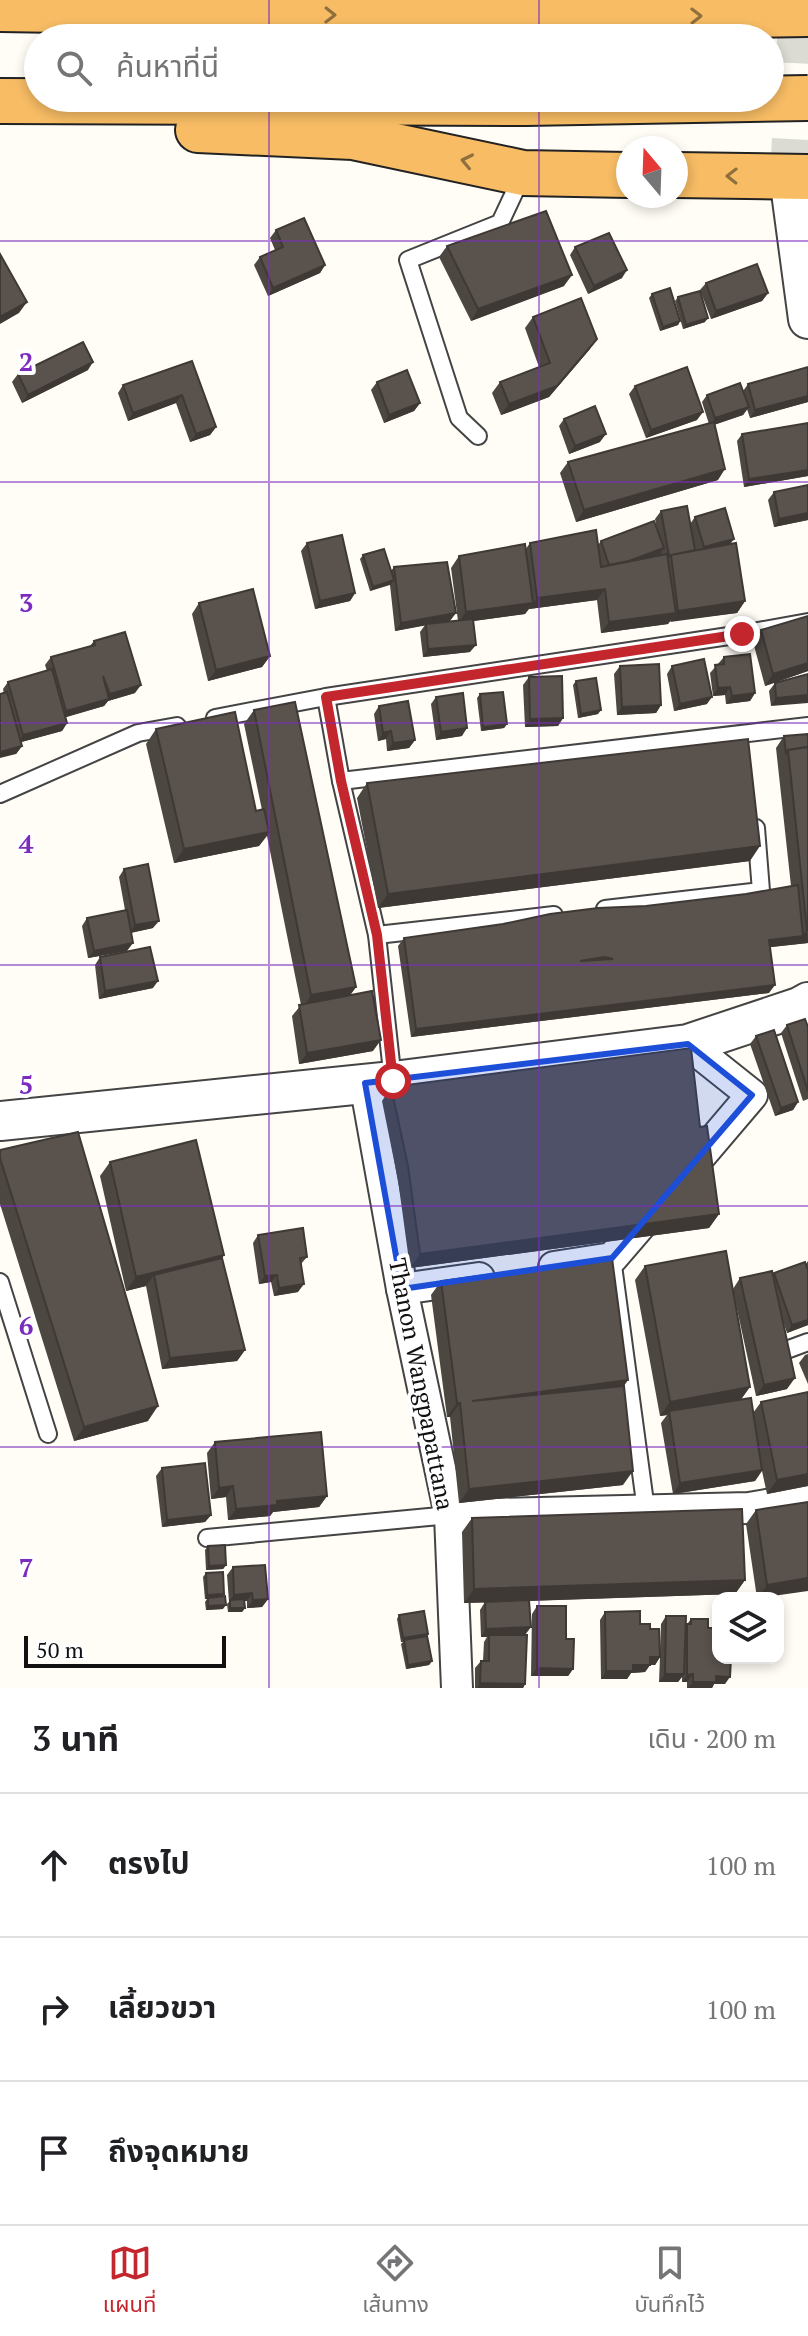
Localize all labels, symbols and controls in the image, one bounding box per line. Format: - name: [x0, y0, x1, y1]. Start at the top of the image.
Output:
- one-way arrow: [324, 6, 337, 23]
- one-way arrow: [690, 7, 703, 24]
- search box: [24, 24, 784, 112]
- icon: search: [52, 46, 96, 90]
- text: ค้นหาที่นี่: [116, 46, 219, 86]
- north arrow: [616, 136, 688, 208]
- one-way arrow: [461, 153, 474, 170]
- one-way arrow: [725, 168, 738, 185]
- text: 2: [19, 344, 33, 378]
- text: 3: [19, 585, 33, 619]
- route end: [724, 616, 760, 652]
- text: 4: [19, 826, 34, 860]
- route start: [375, 1063, 411, 1099]
- text: 5: [19, 1067, 33, 1101]
- street label: Thanon Wangpapattana: [382, 1255, 462, 1513]
- text: 6: [19, 1308, 33, 1342]
- text: 7: [19, 1550, 33, 1584]
- map controls: [712, 1592, 784, 1664]
- button: layers: [712, 1592, 784, 1664]
- scale bar: [24, 1632, 226, 1668]
- text: 50 m: [36, 1635, 84, 1664]
- text: 3 นาที: [32, 1716, 119, 1761]
- text: เดิน · 200 m: [647, 1721, 776, 1755]
- icon: ahead: [32, 1843, 76, 1887]
- text: ตรงไป: [108, 1843, 190, 1883]
- text: 100 m: [706, 1848, 776, 1882]
- icon: right: [32, 1987, 76, 2031]
- text: เลี้ยวขวา: [108, 1987, 216, 2027]
- text: 100 m: [706, 1992, 776, 2026]
- icon: arrive: [32, 2131, 76, 2175]
- text: ถึงจุดหมาย: [108, 2131, 249, 2171]
- tab: แผนที่: [103, 2241, 157, 2322]
- tab: เส้นทาง: [362, 2241, 429, 2322]
- tab: บันทึกไว้: [634, 2241, 705, 2322]

